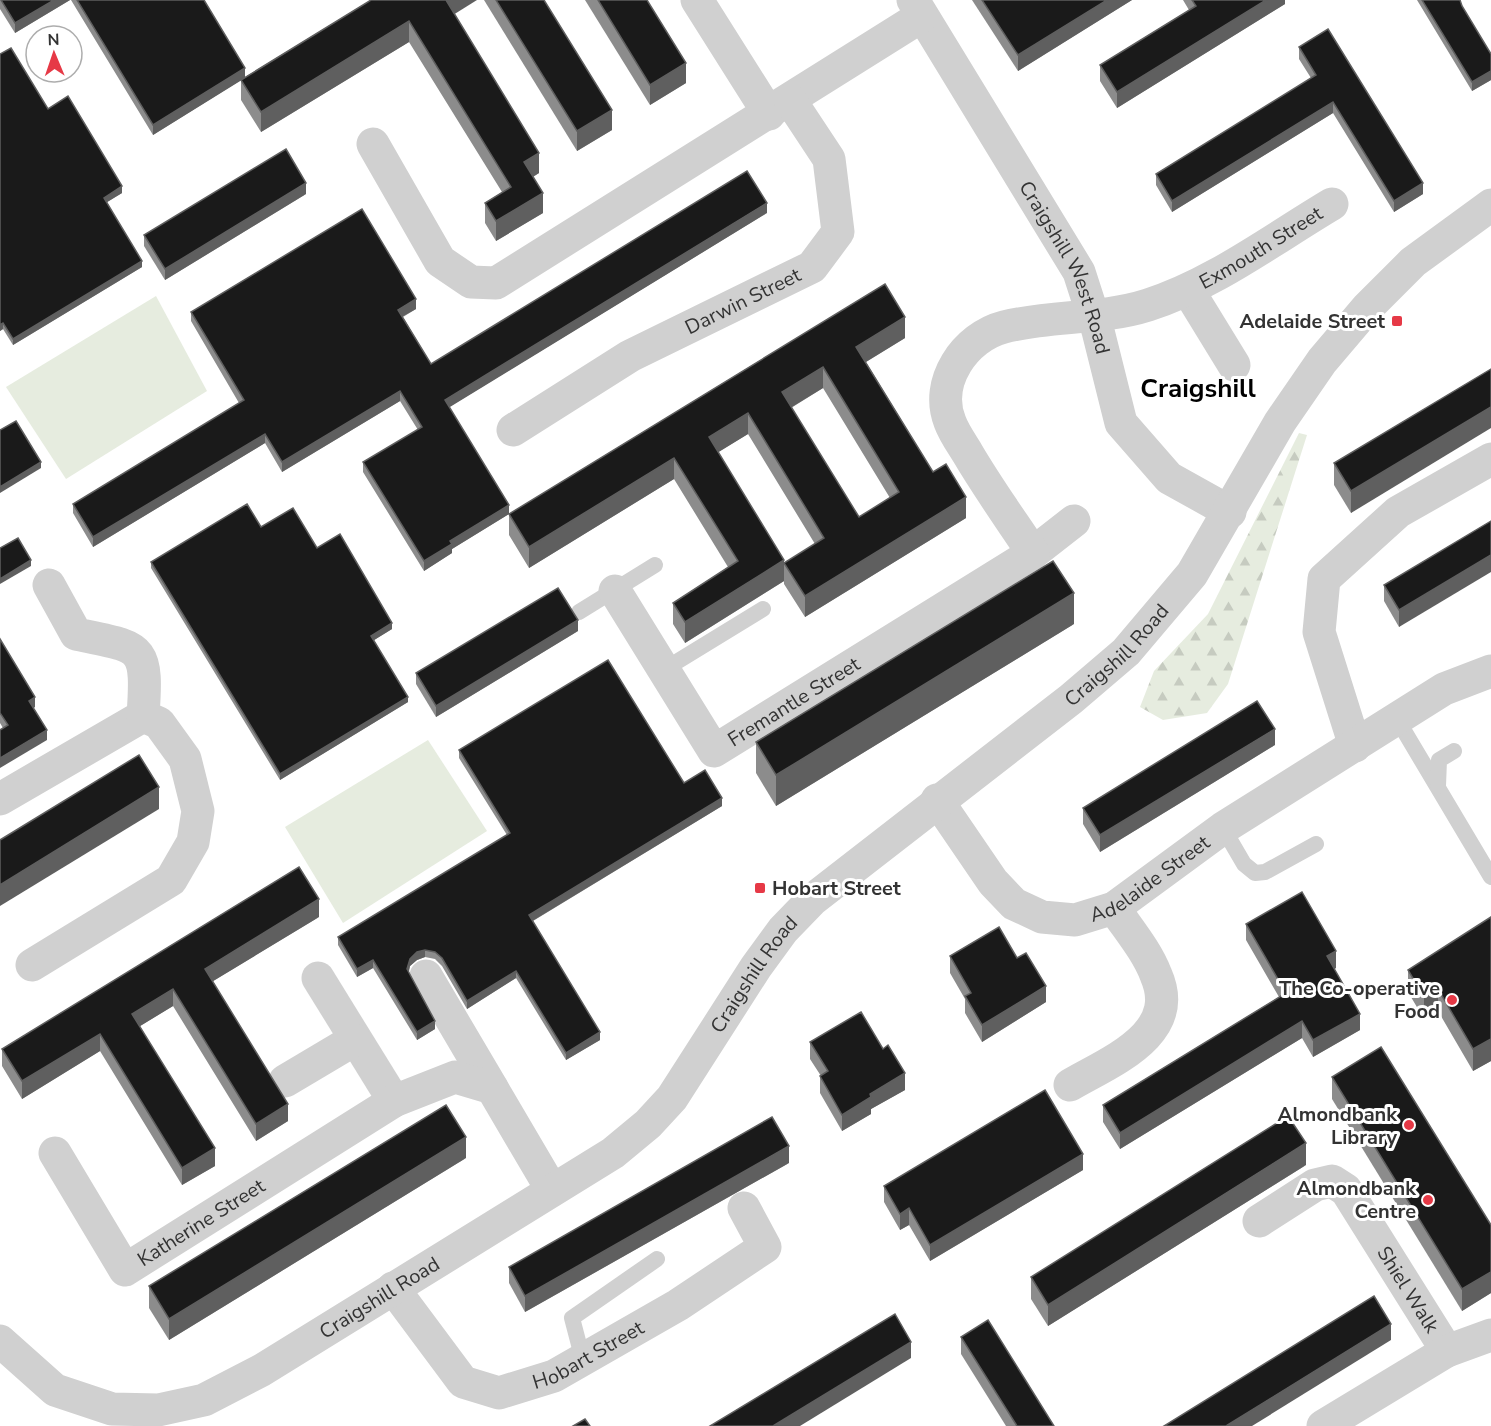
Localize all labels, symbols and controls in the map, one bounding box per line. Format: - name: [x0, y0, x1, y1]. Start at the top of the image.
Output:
- north arrow: [24, 24, 84, 84]
- text: N: [47, 29, 60, 51]
- street label: Craigshill West Road: [1013, 176, 1116, 357]
- street label: Exmouth Street: [1195, 199, 1329, 296]
- street label: Darwin Street: [681, 261, 806, 341]
- place label: Adelaide Street: [1240, 308, 1385, 335]
- marker: Adelaide Street: [1390, 314, 1404, 328]
- district label: Craigshill: [1140, 371, 1256, 406]
- street label: Craigshill Road: [1059, 598, 1175, 713]
- street label: Fremantle Street: [723, 650, 866, 753]
- street label: Adelaide Street: [1087, 829, 1216, 929]
- place label: Hobart Street: [772, 875, 901, 902]
- marker: Hobart Street: [753, 881, 767, 895]
- street label: Craigshill Road: [704, 910, 804, 1038]
- place label: The Co-operative Food: [1279, 975, 1440, 1025]
- marker: The Co-operative Food: [1445, 993, 1459, 1007]
- place label: Almondbank Library: [1278, 1101, 1398, 1151]
- marker: Almondbank Library: [1402, 1118, 1416, 1132]
- street label: Katherine Street: [132, 1172, 271, 1273]
- place label: Almondbank Centre: [1297, 1175, 1417, 1225]
- marker: Almondbank Centre: [1421, 1193, 1435, 1207]
- street label: Shiel Walk: [1371, 1241, 1446, 1339]
- street label: Craigshill Road: [314, 1250, 445, 1345]
- street label: Hobart Street: [529, 1314, 650, 1396]

